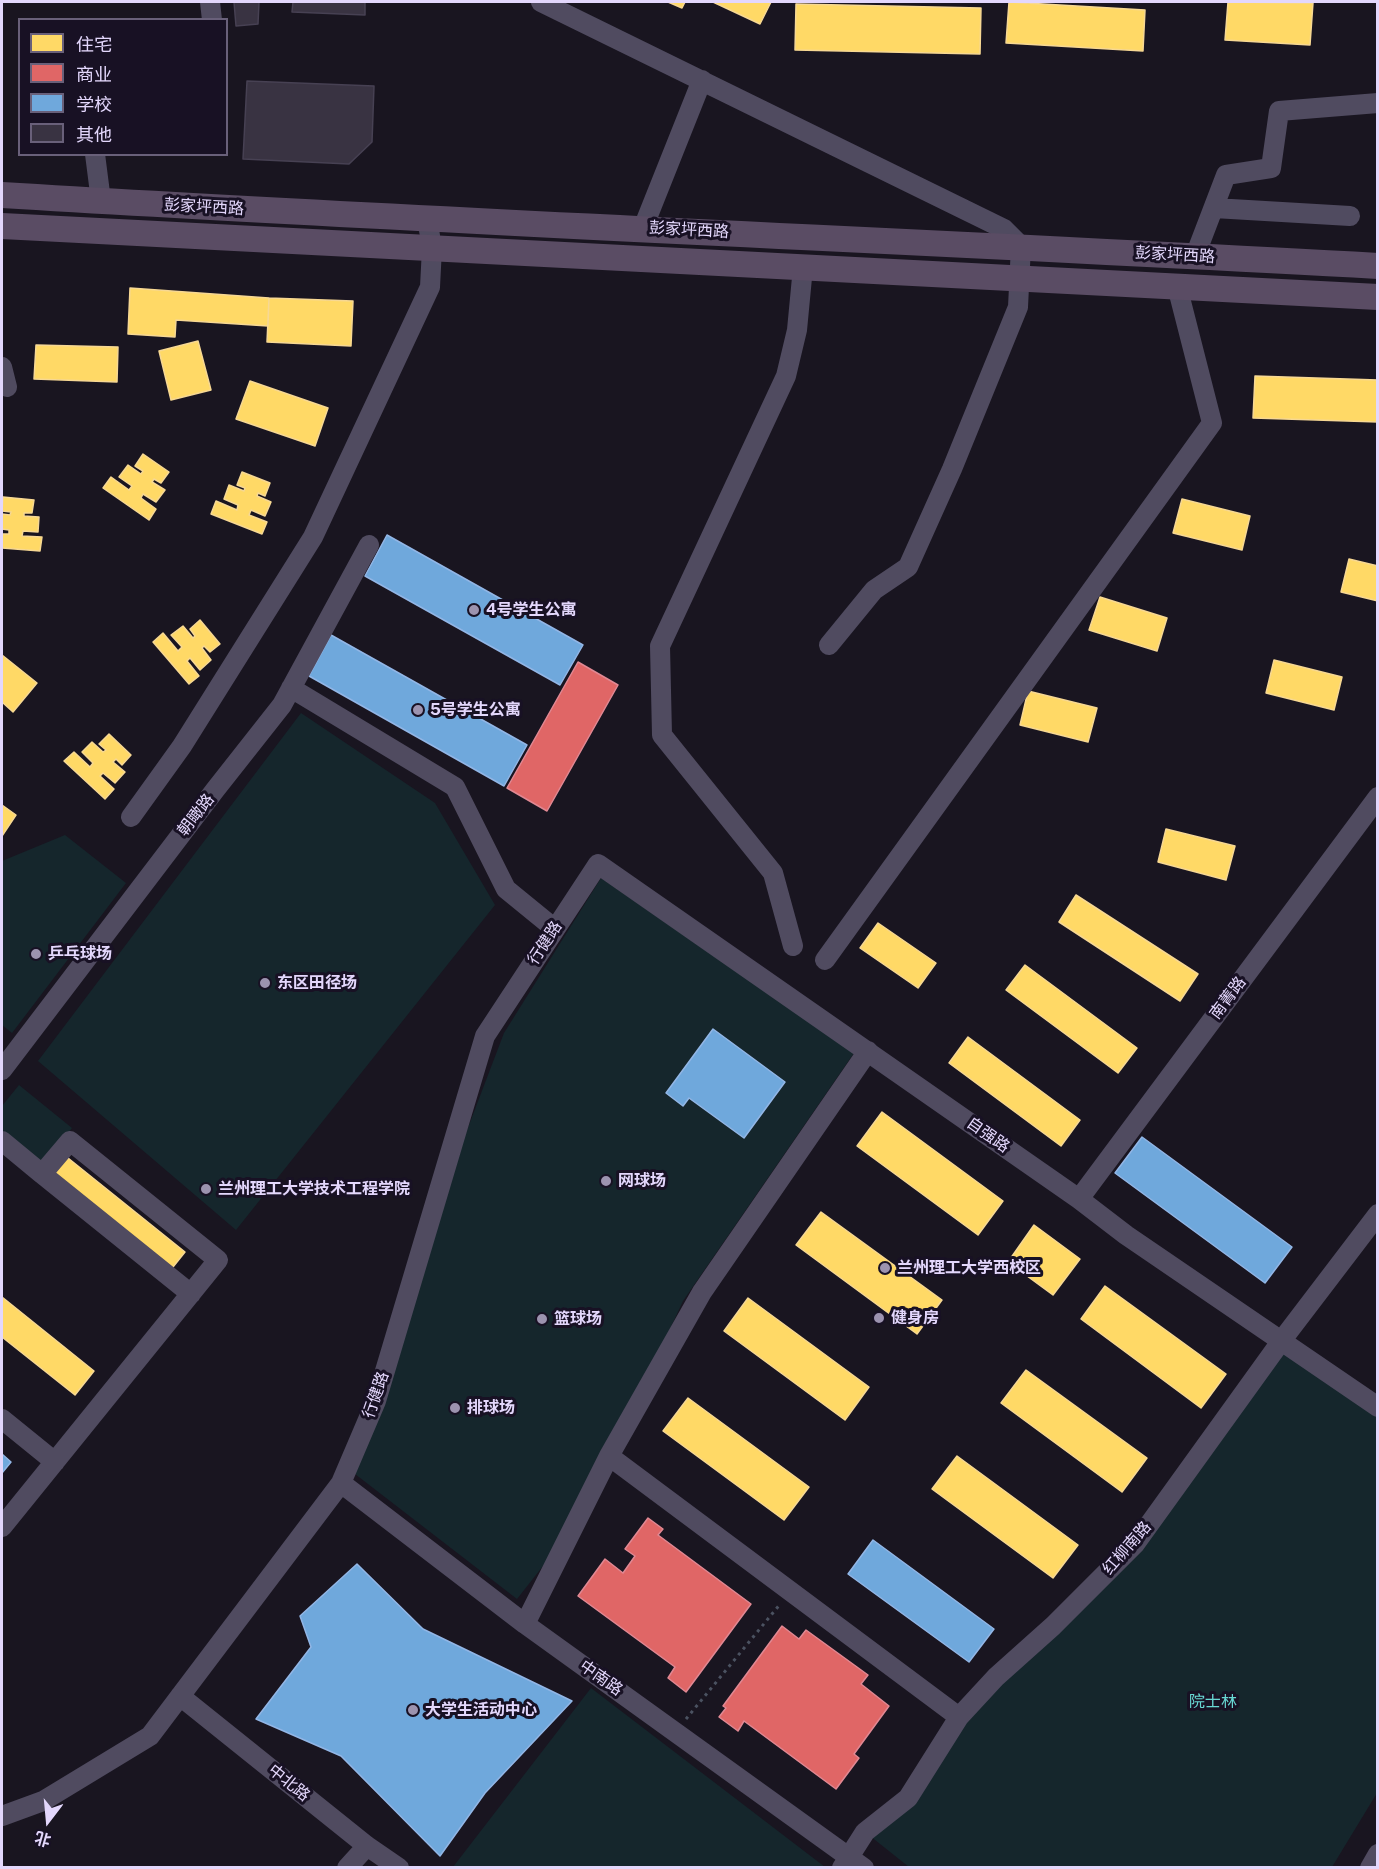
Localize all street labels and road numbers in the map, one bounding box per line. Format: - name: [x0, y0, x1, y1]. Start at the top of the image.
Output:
- street label: 彭家坪西路: [164, 195, 244, 219]
- street label: 彭家坪西路: [649, 218, 729, 242]
- street label: 彭家坪西路: [1135, 243, 1215, 267]
- street label: 朝瞰路: [174, 790, 218, 840]
- street label: 行健路: [524, 918, 566, 968]
- street label: 南菁路: [1206, 973, 1250, 1023]
- street label: 自强路: [963, 1113, 1013, 1157]
- street label: 行健路: [359, 1369, 393, 1421]
- street label: 红柳南路: [1099, 1518, 1155, 1578]
- street label: 中南路: [576, 1656, 626, 1700]
- street label: 中北路: [264, 1760, 314, 1806]

